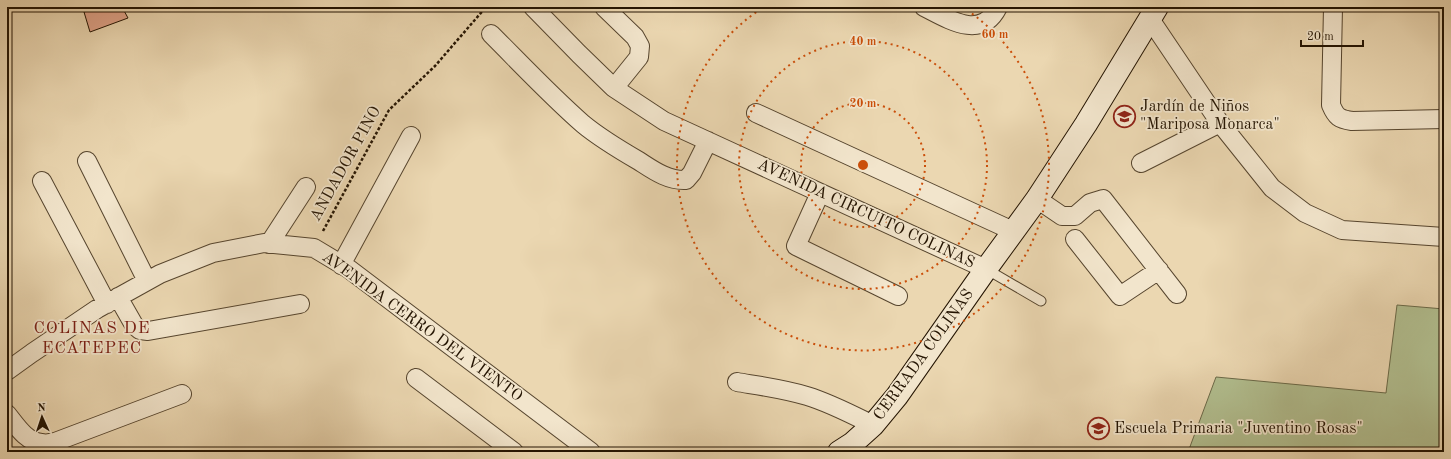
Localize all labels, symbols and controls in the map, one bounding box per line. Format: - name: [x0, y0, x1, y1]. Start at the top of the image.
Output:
- scale bar: [1301, 22, 1363, 48]
- text: 60 m: [982, 29, 1009, 41]
- text: 20 m: [1307, 31, 1334, 43]
- text: 40 m: [850, 36, 877, 48]
- text: 20 m: [850, 98, 877, 110]
- place label: Jardín de Niños "Mariposa Monarca": [1140, 99, 1280, 133]
- school or university icon: Jardín de Niños "Mariposa Monarca": [1111, 103, 1137, 129]
- street label: ANDADOR PINO: [308, 104, 384, 224]
- street label: AVENIDA CIRCUITO COLINAS: [755, 157, 977, 272]
- centre of rings: [856, 158, 870, 172]
- street label: AVENIDA CERRO DEL VIENTO: [319, 249, 525, 405]
- street label: CERRADA COLINAS: [871, 286, 977, 424]
- district label: COLINAS DE ECATEPEC: [33, 320, 151, 357]
- north arrow: [22, 397, 62, 437]
- text: N: [37, 403, 47, 414]
- school or university icon: Escuela Primaria "Juventino Rosas": [1086, 416, 1112, 442]
- place label: Escuela Primaria "Juventino Rosas": [1114, 421, 1363, 437]

